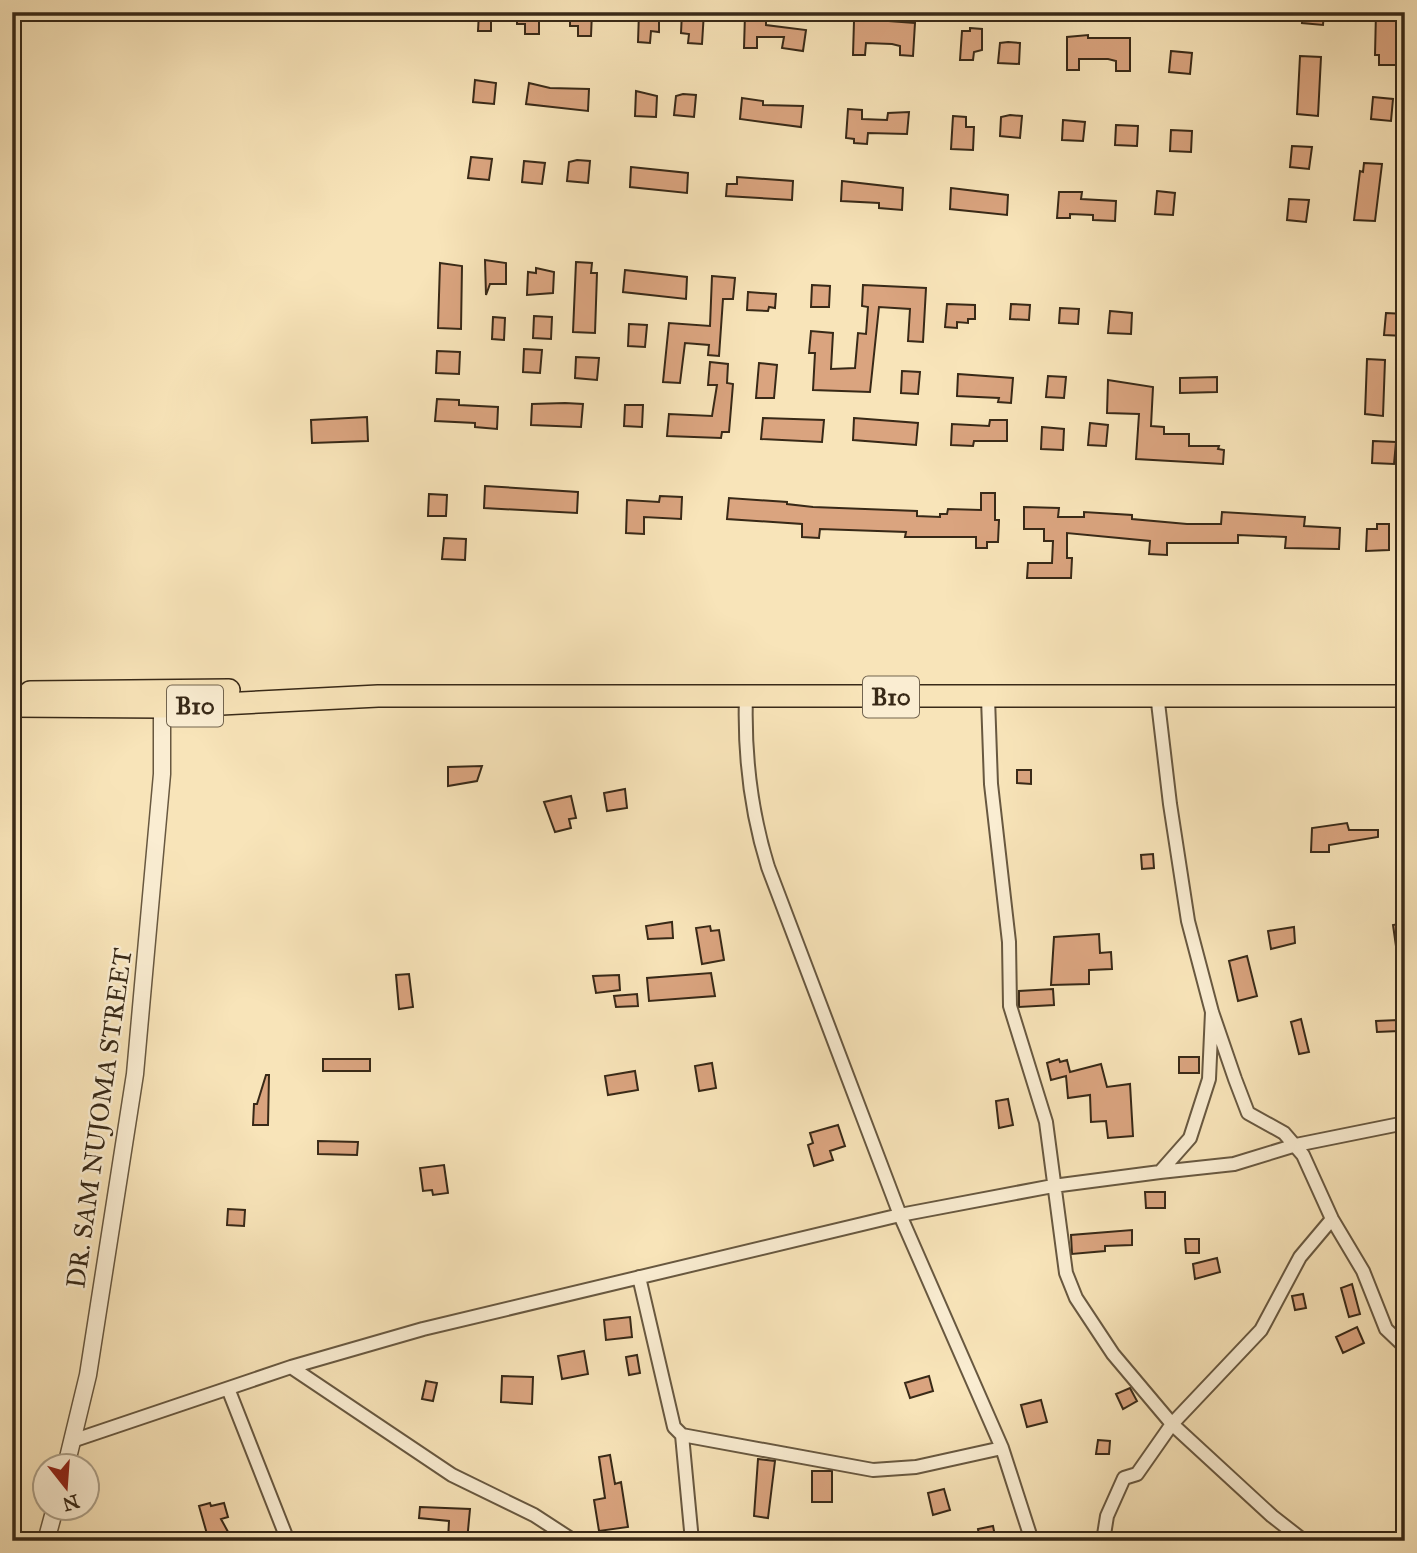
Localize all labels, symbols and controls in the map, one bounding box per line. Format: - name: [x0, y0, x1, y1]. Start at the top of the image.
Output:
- road number: B10: [863, 676, 919, 718]
- road number: B10: [167, 686, 223, 726]
- street label: DR. SAM NUJOMA STREET: [59, 946, 139, 1290]
- north arrow: [32, 1452, 102, 1522]
- text: N: [60, 1489, 82, 1516]

